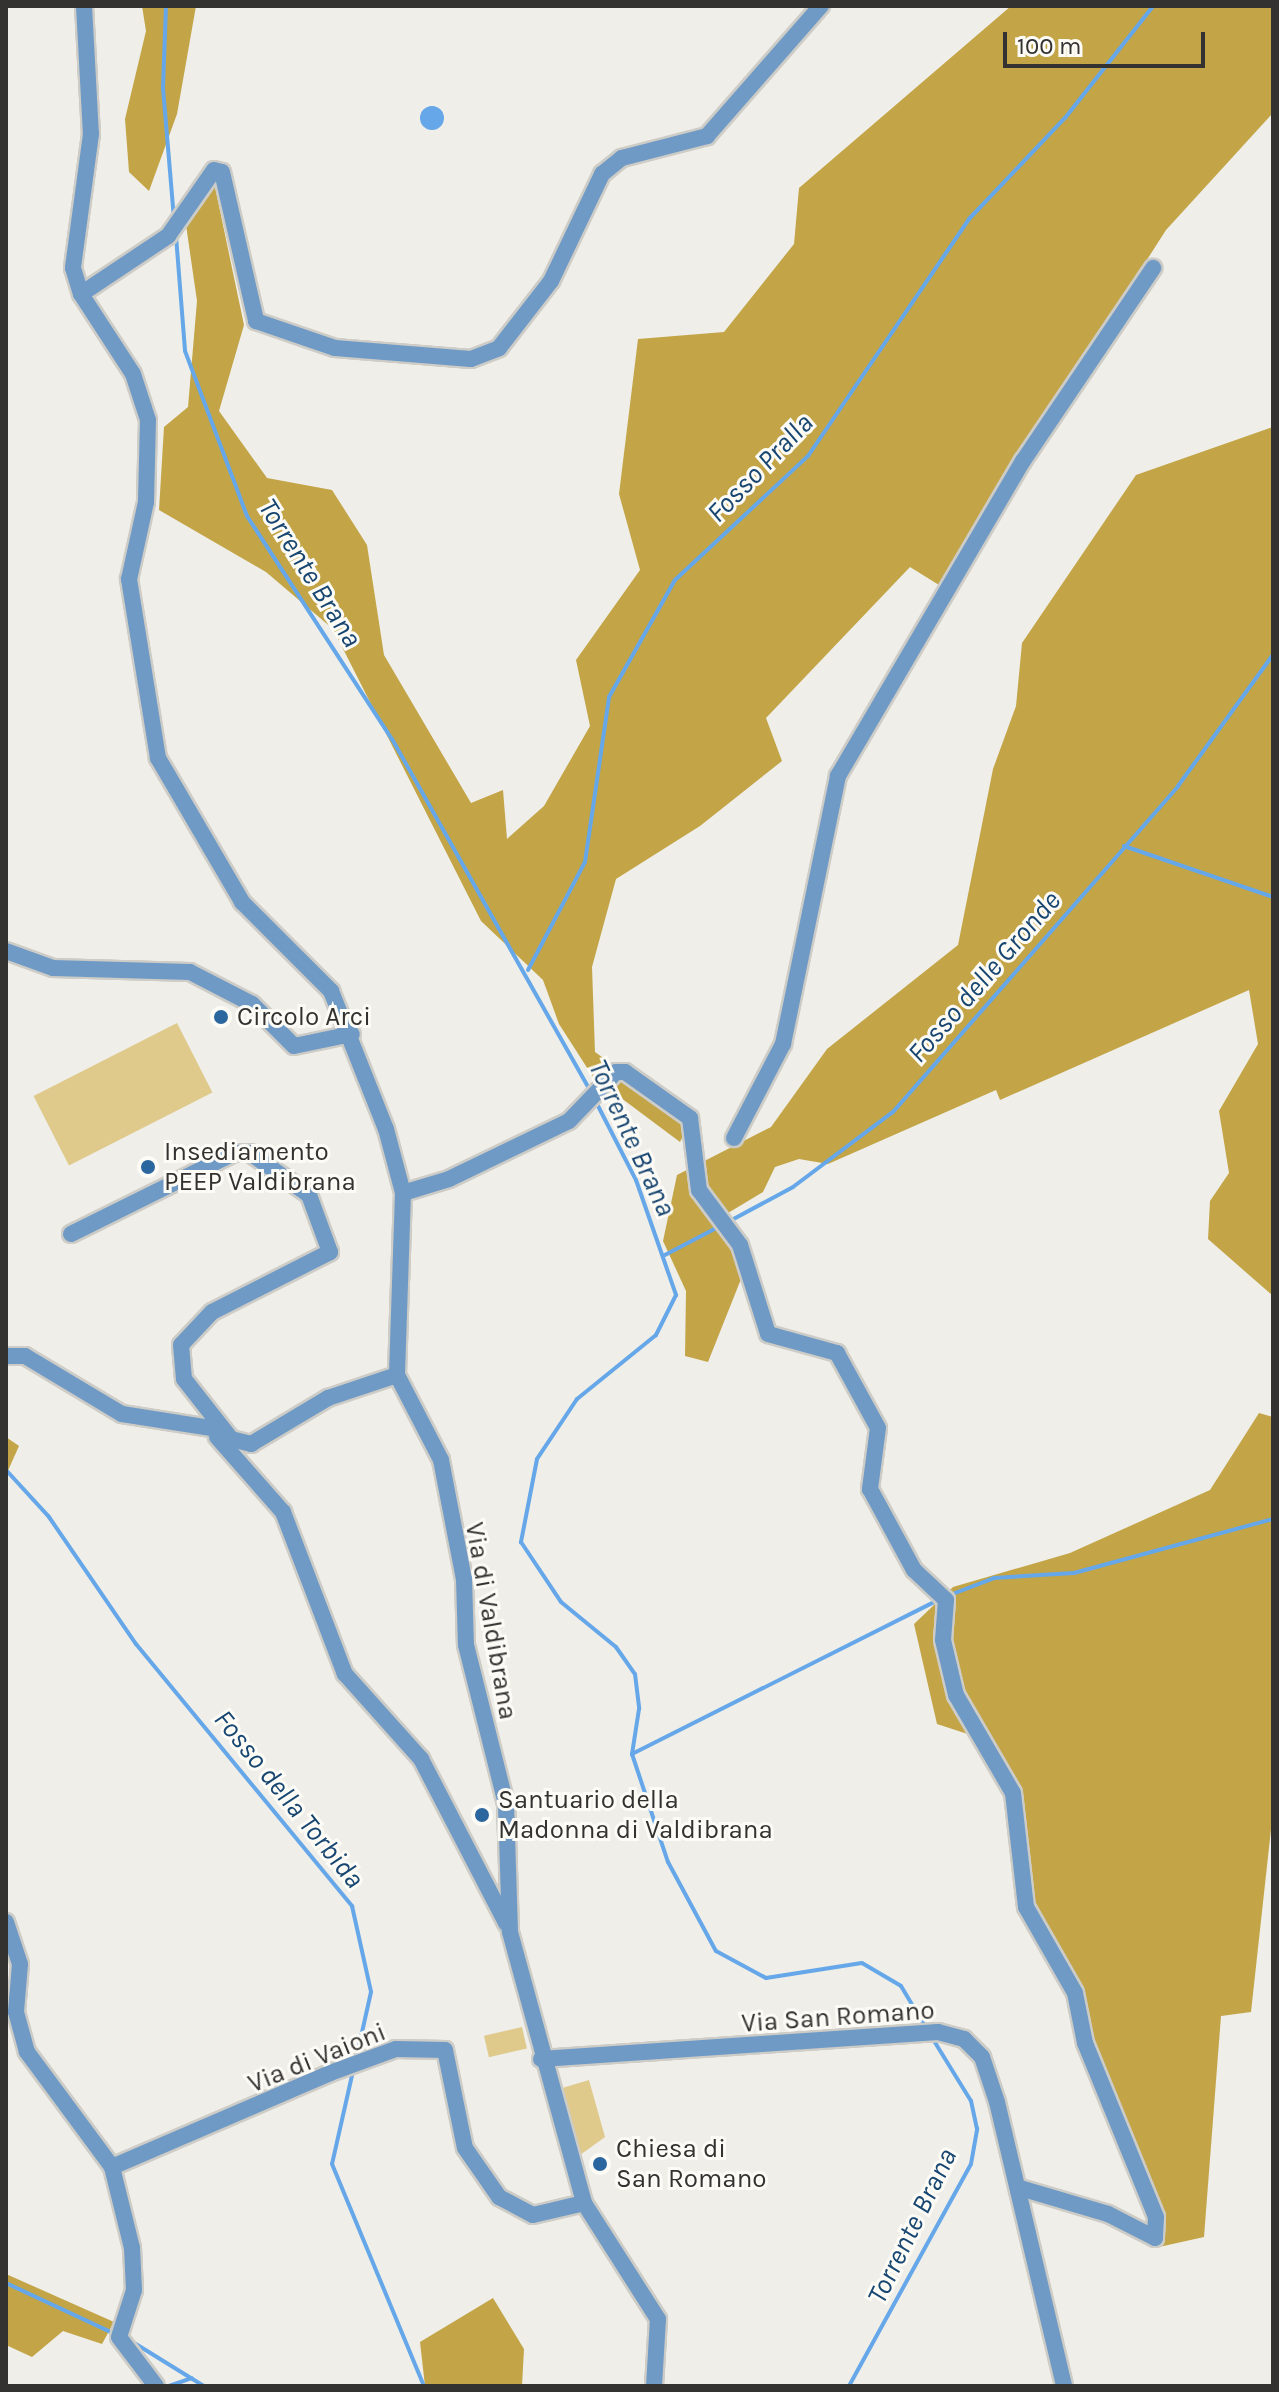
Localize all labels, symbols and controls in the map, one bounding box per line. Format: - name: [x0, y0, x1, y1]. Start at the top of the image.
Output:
- scale bar: [1007, 16, 1209, 66]
- text: 100 m: [1017, 32, 1082, 60]
- water label: Fosso Pralla: [700, 407, 820, 529]
- water label: Torrente Brana: [251, 492, 369, 654]
- water label: Fosso delle Gronde: [900, 884, 1068, 1070]
- place label: Circolo Arci: [237, 1001, 371, 1033]
- marker: Circolo Arci: [212, 1008, 230, 1026]
- water label: Torrente Brana: [581, 1054, 683, 1222]
- place label: Insediamento PEEP Valdibrana: [164, 1136, 356, 1198]
- marker: Insediamento PEEP Valdibrana: [139, 1158, 157, 1176]
- street label: Via di Valdibrana: [458, 1520, 524, 1722]
- water label: Fosso della Torbida: [207, 1703, 371, 1895]
- place label: Santuario della Madonna di Valdibrana: [498, 1784, 773, 1846]
- marker: Santuario della Madonna di Valdibrana: [473, 1806, 491, 1824]
- street label: Via San Romano: [740, 1995, 936, 2039]
- street label: Via di Vaioni: [244, 2016, 390, 2100]
- place label: Chiesa di San Romano: [616, 2133, 767, 2194]
- water label: Torrente Brana: [860, 2143, 964, 2309]
- marker: Chiesa di San Romano: [591, 2155, 609, 2173]

